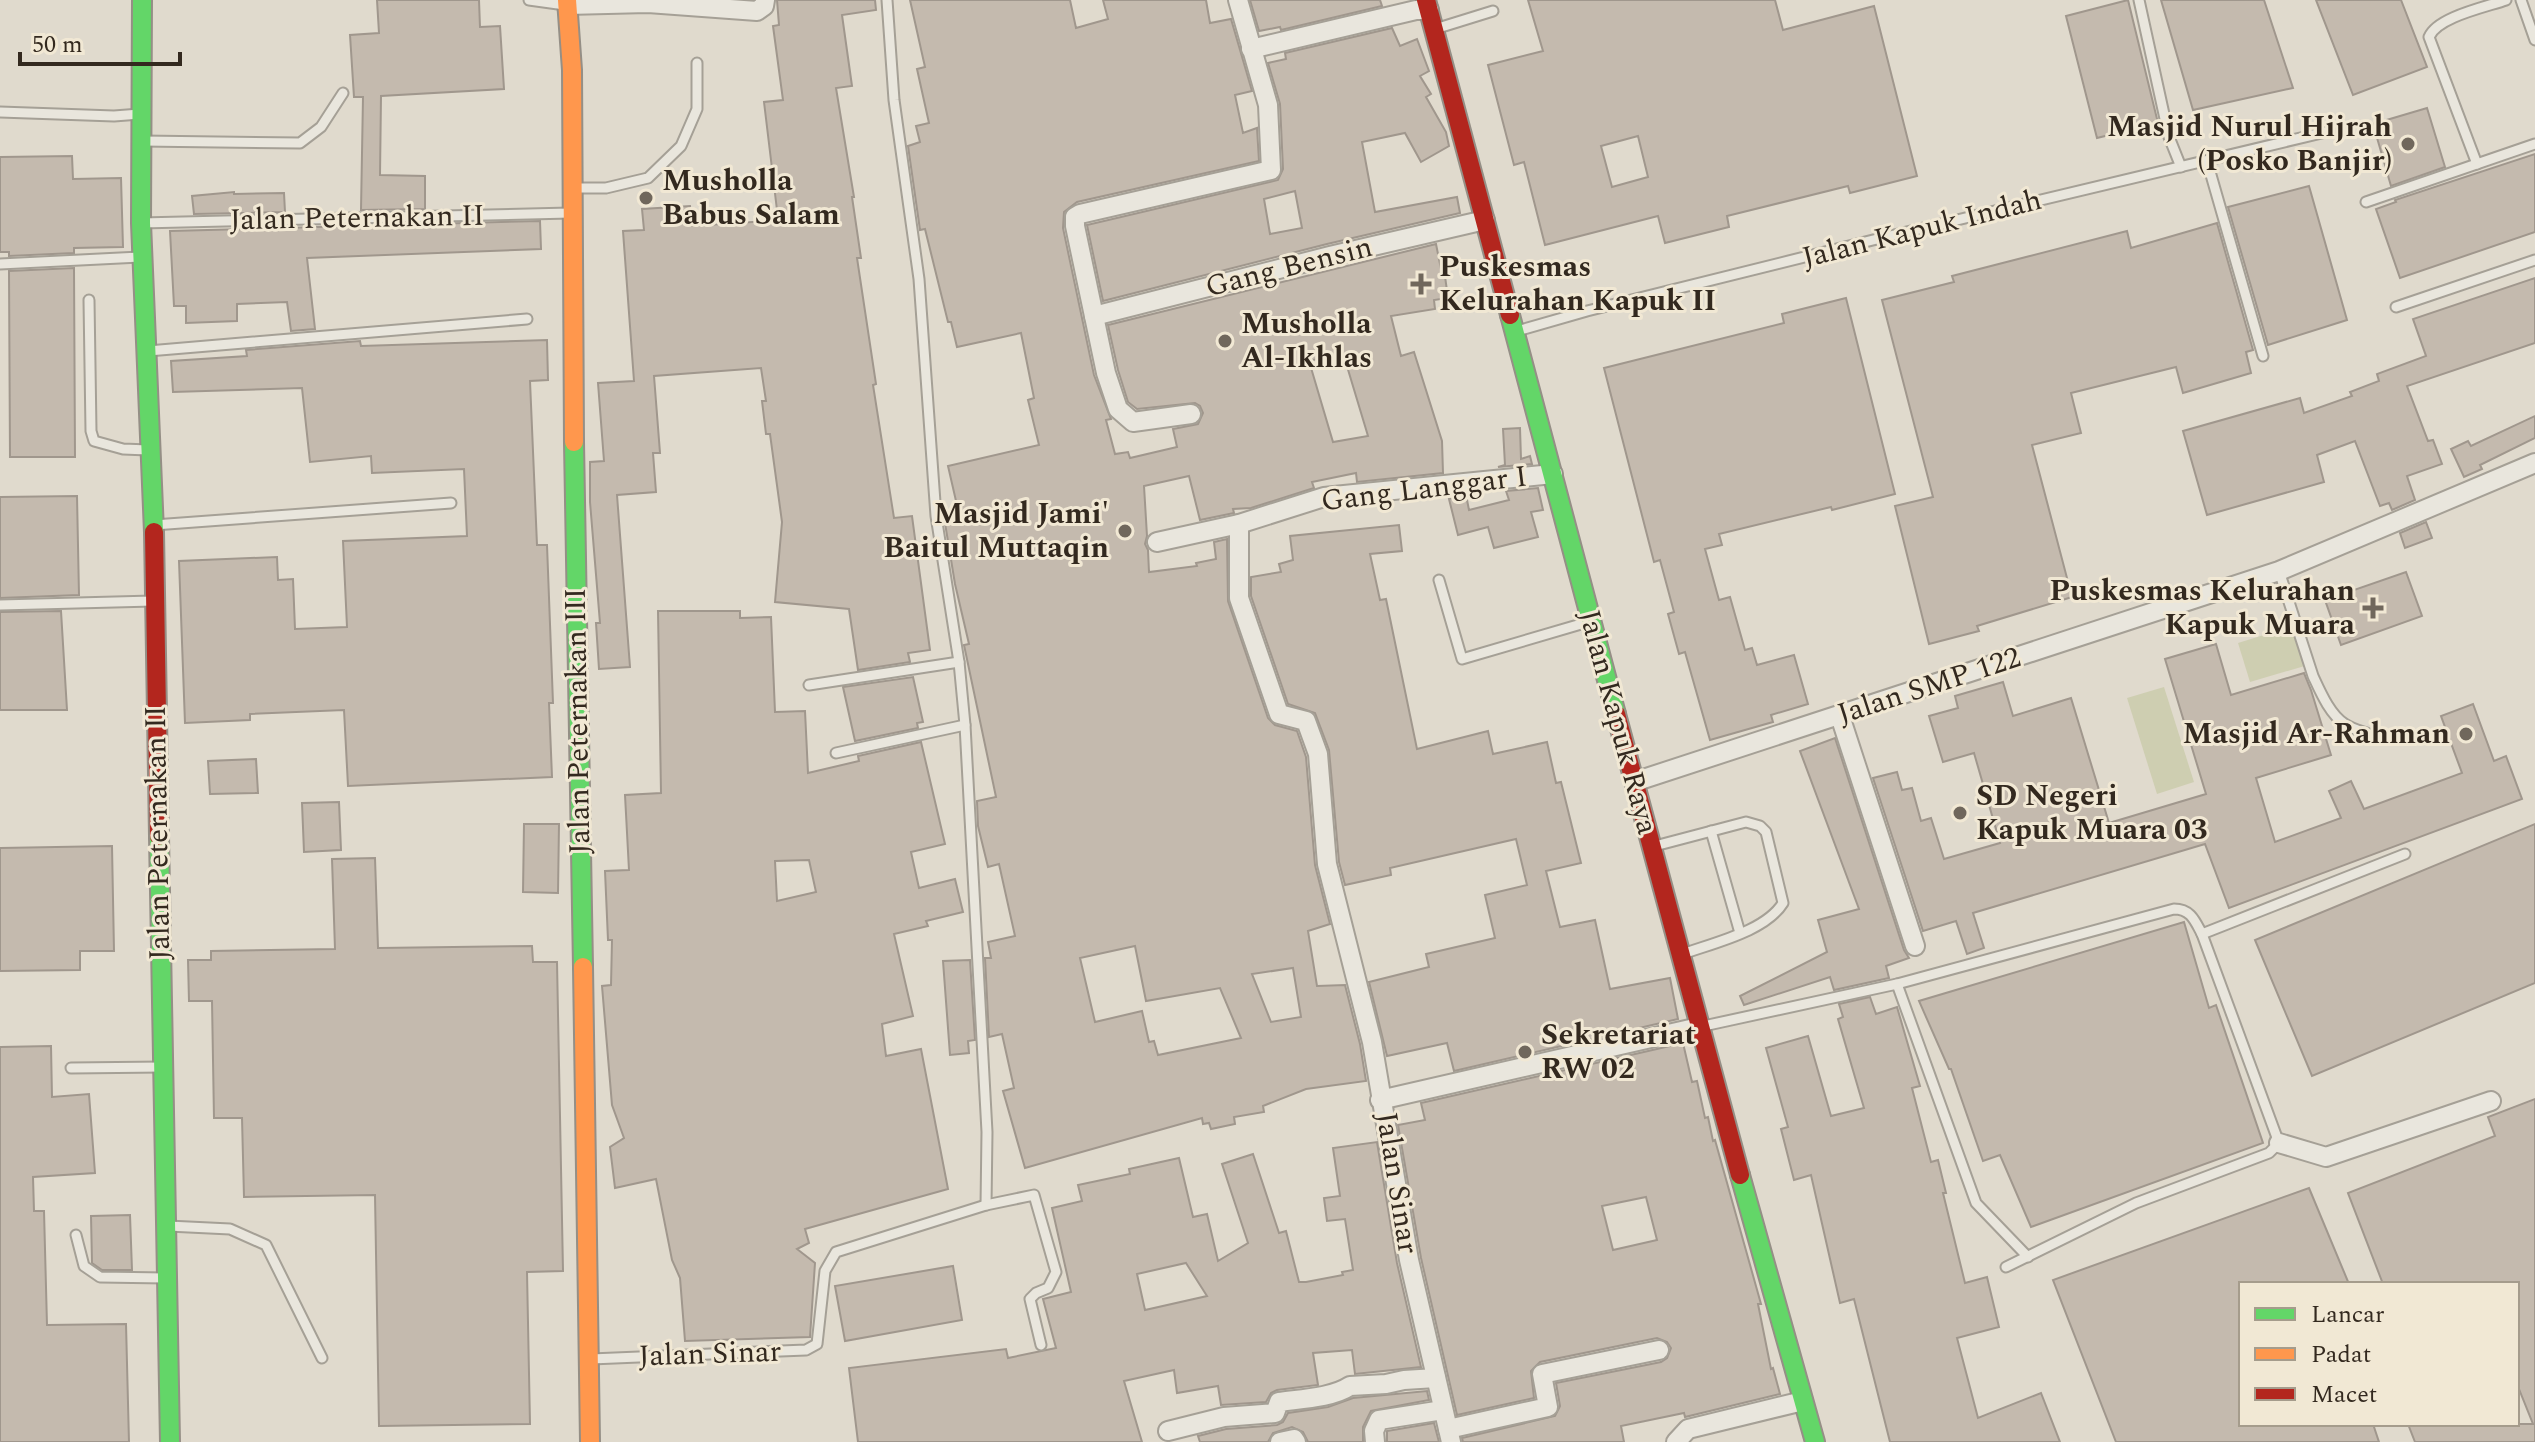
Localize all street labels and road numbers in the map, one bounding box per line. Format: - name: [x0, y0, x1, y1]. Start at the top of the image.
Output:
- street label: Jalan Kapuk Indah: [1797, 177, 2047, 281]
- street label: Jalan Peternakan II: [229, 193, 485, 243]
- street label: Gang Bensin: [1201, 224, 1377, 310]
- street label: Gang Langgar I: [1318, 454, 1530, 524]
- street label: Jalan Peternakan III: [553, 587, 603, 855]
- street label: Jalan Kapuk Raya: [1566, 604, 1670, 840]
- street label: Jalan SMP 122: [1831, 635, 2027, 737]
- street label: Jalan Peternakan II: [133, 705, 183, 961]
- street label: Jalan Sinar: [1363, 1109, 1431, 1257]
- street label: Jalan Sinar: [638, 1329, 782, 1379]

